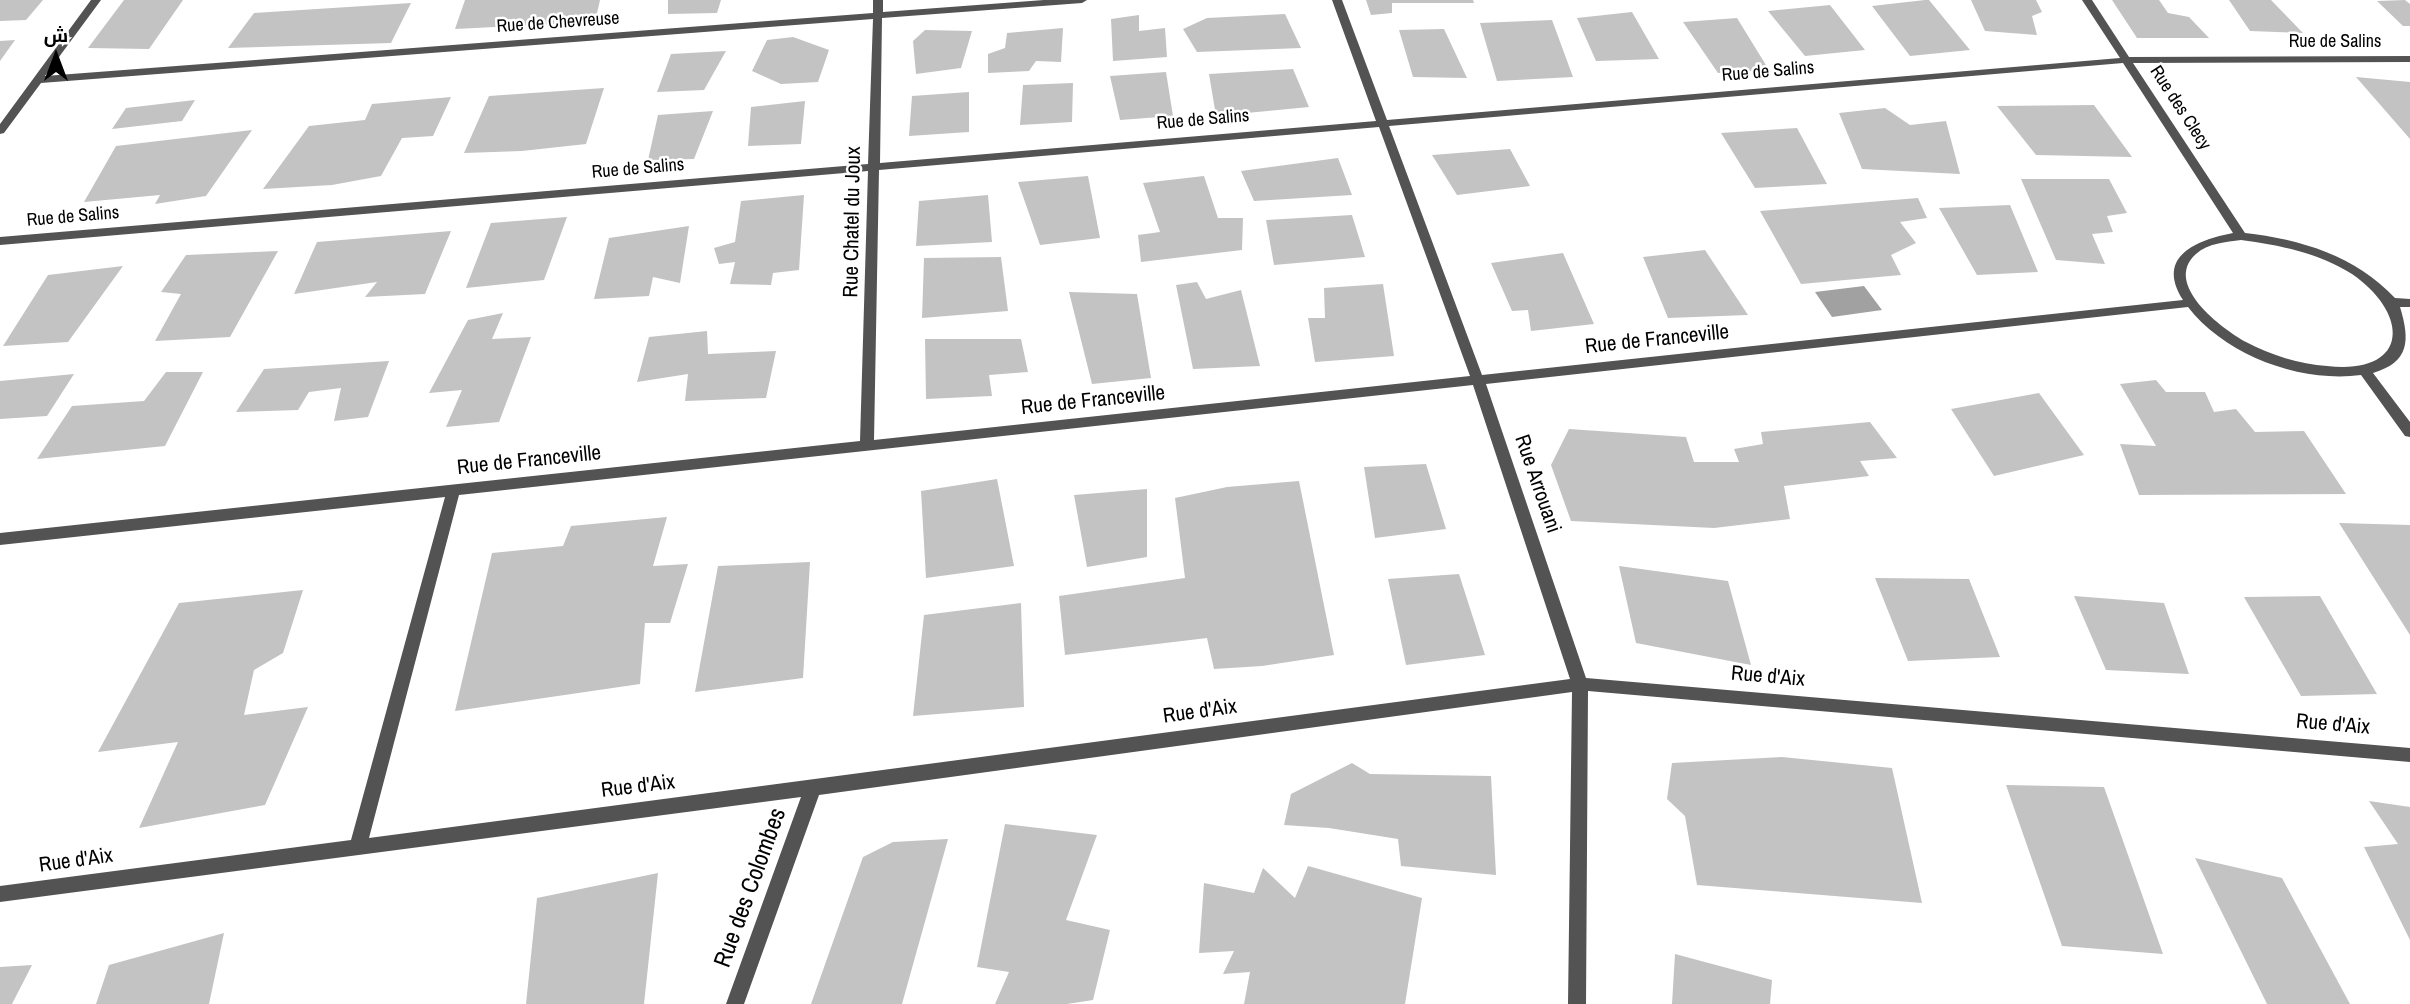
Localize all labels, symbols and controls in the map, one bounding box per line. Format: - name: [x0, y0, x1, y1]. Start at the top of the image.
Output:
- street label: Rue de Chevreuse: [496, 8, 620, 38]
- north arrow: [21, 21, 91, 91]
- text: ش: [44, 22, 68, 48]
- street label: Rue de Salins: [2289, 31, 2381, 53]
- street label: Rue de Salins: [1721, 57, 1815, 87]
- street label: Rue des Clecy: [2145, 62, 2215, 154]
- street label: Rue de Salins: [1156, 105, 1250, 135]
- street label: Rue Chatel du Joux: [839, 146, 867, 298]
- street label: Rue de Salins: [591, 154, 685, 184]
- street label: Rue de Salins: [26, 202, 120, 232]
- street label: Rue de Franceville: [1584, 320, 1730, 360]
- street label: Rue de Franceville: [1020, 381, 1166, 421]
- street label: Rue Arrouani: [1508, 431, 1566, 537]
- street label: Rue de Franceville: [456, 441, 602, 481]
- street label: Rue d'Aix: [1730, 661, 1806, 693]
- street label: Rue d'Aix: [1162, 694, 1238, 730]
- street label: Rue d'Aix: [2295, 709, 2371, 741]
- street label: Rue d'Aix: [600, 770, 676, 804]
- street label: Rue des Colombes: [709, 804, 793, 972]
- street label: Rue d'Aix: [38, 843, 114, 879]

